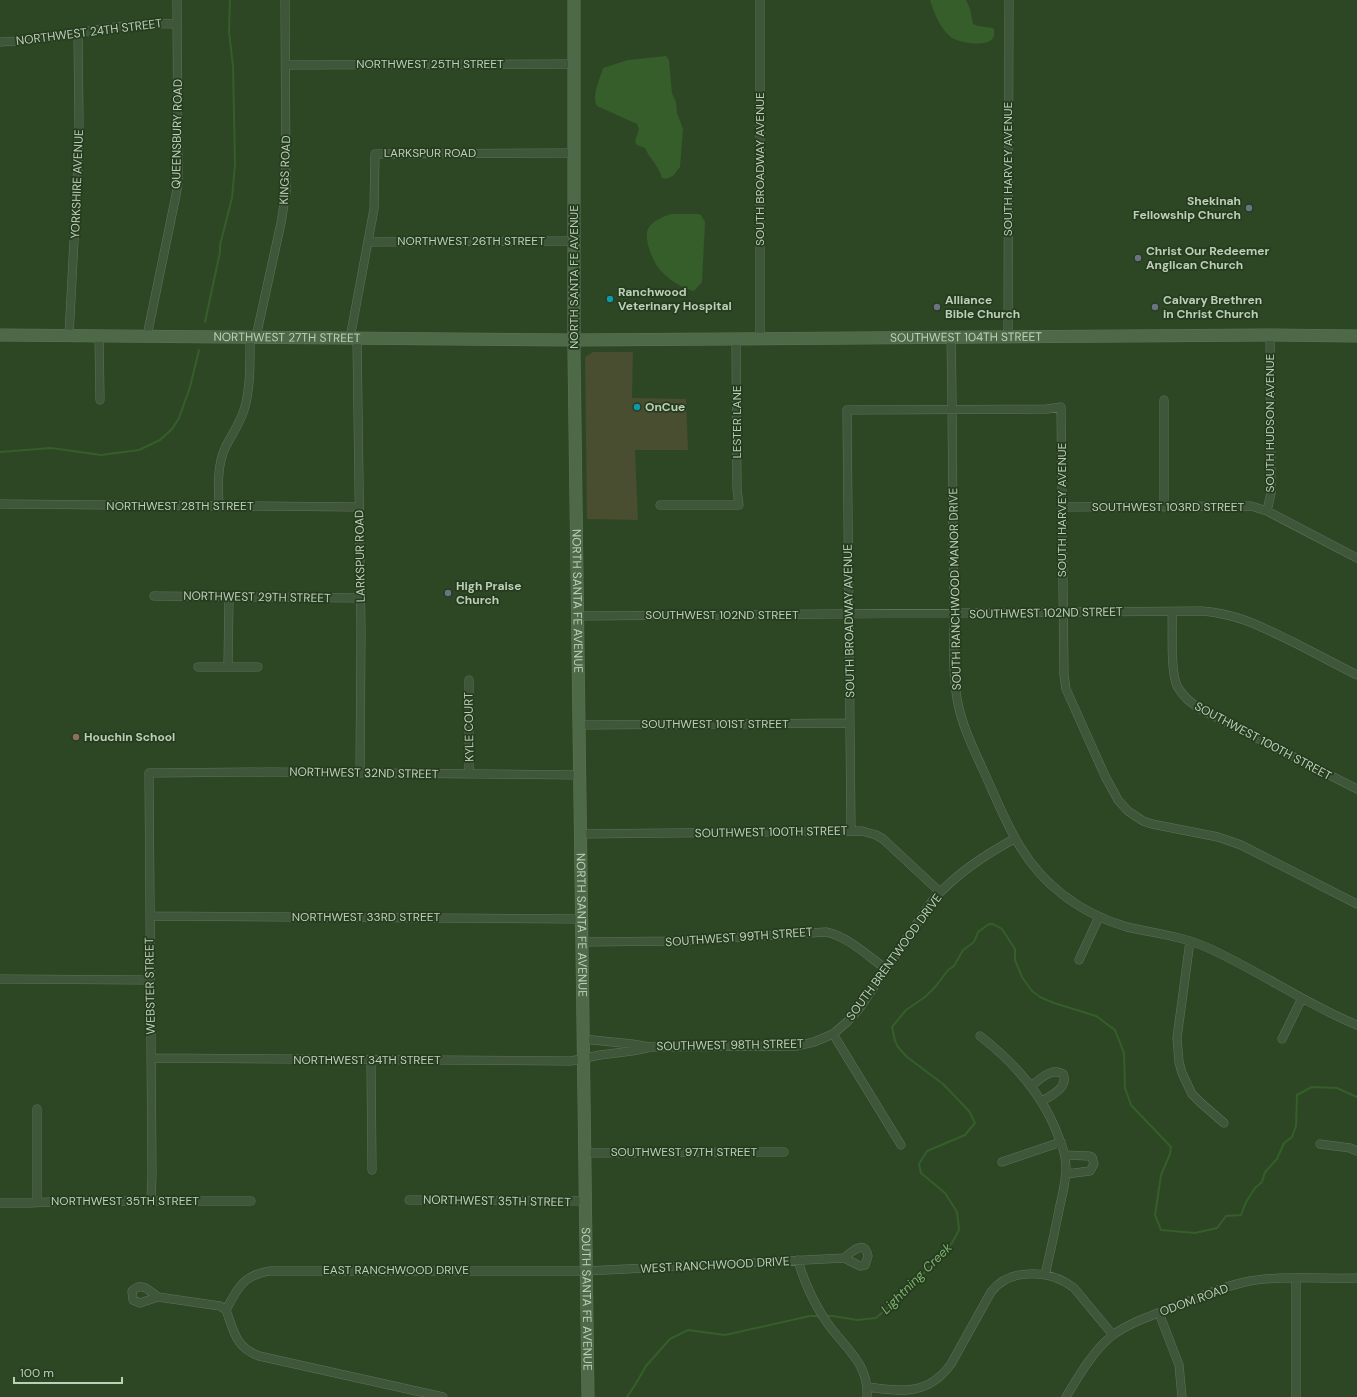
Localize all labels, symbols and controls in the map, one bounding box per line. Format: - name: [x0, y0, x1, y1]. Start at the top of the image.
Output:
- street label: NORTHWEST 24TH STREET: [15, 15, 163, 49]
- street label: NORTHWEST 25TH STREET: [356, 56, 504, 72]
- street label: QUEENSBURY ROAD: [168, 79, 186, 189]
- street label: SOUTH BROADWAY AVENUE: [752, 92, 768, 246]
- street label: SOUTH HARVEY AVENUE: [1000, 101, 1016, 236]
- street label: YORKSHIRE AVENUE: [67, 129, 87, 239]
- street label: KINGS ROAD: [276, 135, 294, 205]
- street label: LARKSPUR ROAD: [384, 145, 476, 161]
- place label: Shekinah Fellowship Church: [1133, 193, 1241, 223]
- marker: Shekinah Fellowship Church: [1244, 203, 1254, 213]
- street label: NORTH SANTA FE AVENUE: [566, 205, 582, 349]
- street label: NORTHWEST 26TH STREET: [397, 233, 545, 249]
- place label: Christ Our Redeemer Anglican Church: [1146, 243, 1269, 273]
- marker: Christ Our Redeemer Anglican Church: [1133, 253, 1143, 263]
- place label: Ranchwood Veterinary Hospital: [618, 284, 732, 314]
- place label: Alliance Bible Church: [945, 292, 1020, 322]
- place label: Calvary Brethren in Christ Church: [1163, 292, 1262, 322]
- marker: Ranchwood Veterinary Hospital: [605, 294, 615, 304]
- marker: Alliance Bible Church: [932, 302, 942, 312]
- marker: Calvary Brethren in Christ Church: [1150, 302, 1160, 312]
- street label: NORTHWEST 27TH STREET: [213, 329, 361, 346]
- street label: SOUTHWEST 104TH STREET: [890, 329, 1042, 346]
- street label: SOUTH HUDSON AVENUE: [1262, 353, 1278, 492]
- street label: LESTER LANE: [729, 385, 745, 459]
- place label: OnCue: [645, 399, 685, 415]
- marker: OnCue: [632, 402, 642, 412]
- street label: SOUTH HARVEY AVENUE: [1054, 442, 1070, 577]
- street label: SOUTH RANCHWOOD MANOR DRIVE: [945, 487, 965, 690]
- street label: NORTHWEST 28TH STREET: [106, 498, 254, 514]
- street label: SOUTHWEST 103RD STREET: [1092, 499, 1245, 515]
- street label: LARKSPUR ROAD: [351, 510, 369, 602]
- street label: NORTH SANTA FE AVENUE: [568, 529, 586, 673]
- street label: SOUTH BROADWAY AVENUE: [840, 544, 858, 698]
- place label: High Praise Church: [456, 578, 521, 608]
- street label: NORTHWEST 29TH STREET: [183, 588, 331, 606]
- marker: High Praise Church: [443, 588, 453, 598]
- street label: SOUTHWEST 102ND STREET: [969, 604, 1123, 622]
- street label: SOUTHWEST 102ND STREET: [645, 607, 799, 623]
- street label: KYLE COURT: [460, 692, 478, 762]
- street label: SOUTHWEST 100TH STREET: [1192, 698, 1334, 784]
- street label: SOUTHWEST 101ST STREET: [641, 716, 789, 732]
- place label: Houchin School: [84, 729, 175, 745]
- marker: Houchin School: [71, 732, 81, 742]
- street label: NORTHWEST 32ND STREET: [289, 764, 439, 782]
- street label: SOUTHWEST 100TH STREET: [694, 823, 848, 841]
- street label: NORTH SANTA FE AVENUE: [573, 853, 591, 997]
- street label: SOUTH BRENTWOOD DRIVE: [843, 890, 945, 1023]
- street label: NORTHWEST 33RD STREET: [292, 909, 440, 925]
- street label: SOUTHWEST 99TH STREET: [665, 924, 814, 950]
- street label: WEBSTER STREET: [141, 937, 159, 1035]
- street label: SOUTHWEST 98TH STREET: [656, 1036, 804, 1054]
- street label: NORTHWEST 34TH STREET: [293, 1052, 441, 1068]
- street label: SOUTHWEST 97TH STREET: [611, 1144, 758, 1160]
- street label: NORTHWEST 35TH STREET: [423, 1192, 571, 1210]
- street label: NORTHWEST 35TH STREET: [51, 1193, 199, 1209]
- street label: SOUTH SANTA FE AVENUE: [578, 1227, 596, 1371]
- water label: Lightning Creek: [877, 1239, 956, 1318]
- street label: WEST RANCHWOOD DRIVE: [640, 1253, 790, 1277]
- street label: EAST RANCHWOOD DRIVE: [323, 1262, 469, 1278]
- street label: ODOM ROAD: [1157, 1280, 1231, 1320]
- scale bar: [14, 1359, 122, 1385]
- text: 100 m: [20, 1365, 54, 1381]

